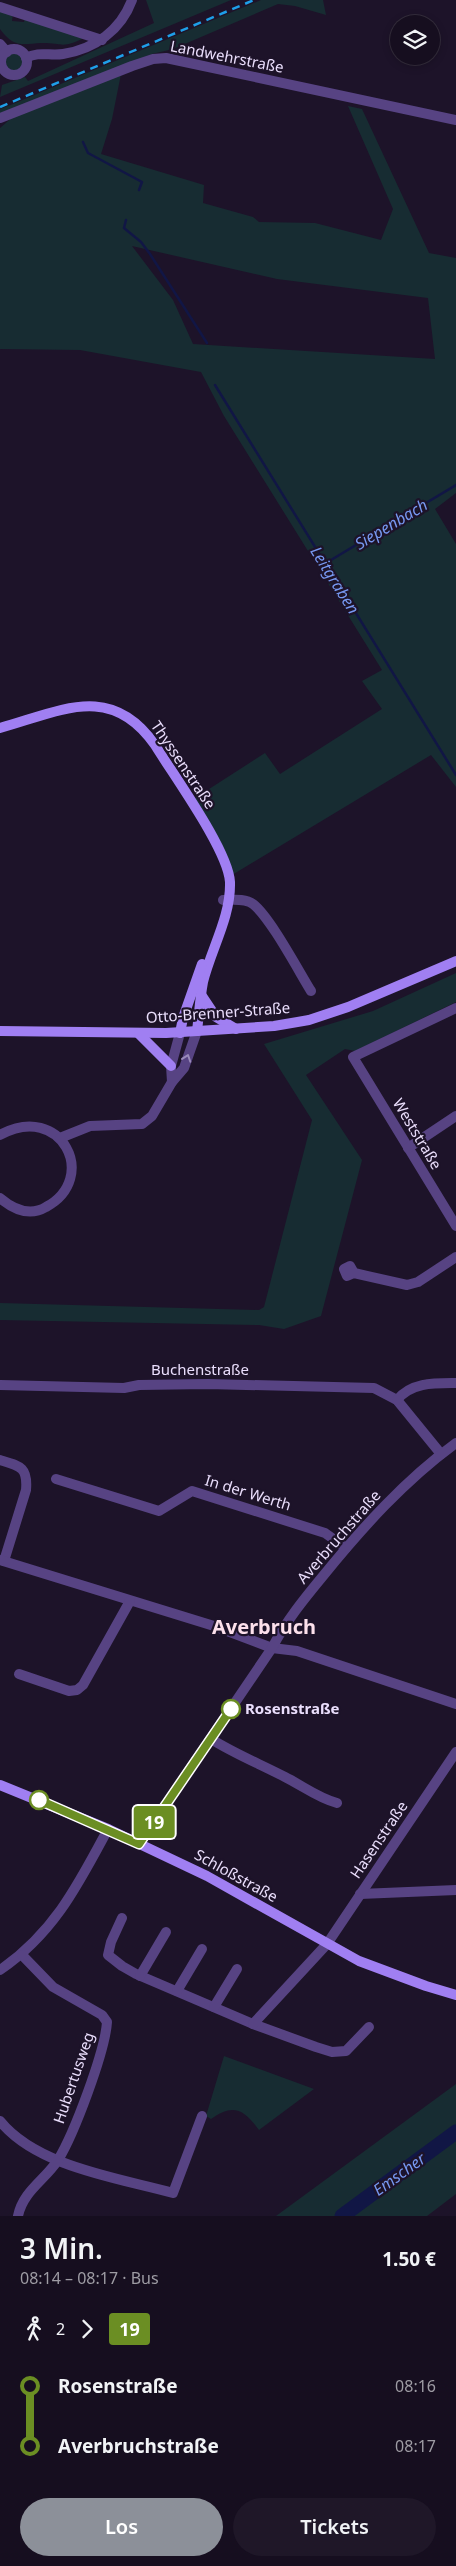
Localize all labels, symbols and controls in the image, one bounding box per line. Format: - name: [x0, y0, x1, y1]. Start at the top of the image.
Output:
- map controls: [390, 15, 440, 65]
- button: layers: [390, 15, 440, 65]
- street label: Landwehrstraße: [169, 35, 286, 77]
- water label: Siepenbach: [350, 494, 432, 554]
- water label: Leitgraben: [306, 542, 364, 618]
- street label: Thyssenstraße: [147, 716, 221, 812]
- street label: Otto-Brenner-Straße: [145, 997, 291, 1027]
- one-way arrow: [181, 1055, 191, 1063]
- street label: Weststraße: [389, 1094, 447, 1173]
- street label: Buchenstraße: [151, 1359, 249, 1379]
- street label: In der Werth: [203, 1469, 294, 1515]
- street label: Averbruchstraße: [292, 1485, 384, 1587]
- district label: Averbruch: [212, 1613, 316, 1640]
- place label: Rosenstraße: [245, 1698, 339, 1718]
- marker: Rosenstraße: [221, 1699, 241, 1719]
- unlabelled marker: [29, 1790, 49, 1810]
- street label: Hasenstraße: [345, 1797, 411, 1882]
- line badge: 19: [132, 1806, 176, 1838]
- text: 19: [144, 1810, 164, 1834]
- street label: Schloßstraße: [191, 1844, 282, 1906]
- street label: Hubertusweg: [48, 2029, 98, 2126]
- water label: Emscher: [368, 2147, 430, 2201]
- text: 3 Min.: [20, 2229, 103, 2267]
- text: 1.50 €: [382, 2246, 436, 2272]
- text: 08:14 – 08:17 · Bus: [20, 2267, 159, 2289]
- icon: walk: [20, 2315, 48, 2343]
- icon: forward: [73, 2315, 101, 2343]
- text: 19: [119, 2317, 140, 2341]
- text: 2: [56, 2318, 65, 2340]
- text: Rosenstraße: [58, 2373, 178, 2399]
- text: 08:16: [395, 2375, 436, 2397]
- text: Averbruchstraße: [58, 2433, 219, 2459]
- text: 08:17: [395, 2435, 436, 2457]
- button: Los: [20, 2498, 223, 2556]
- button: Tickets: [233, 2498, 436, 2556]

